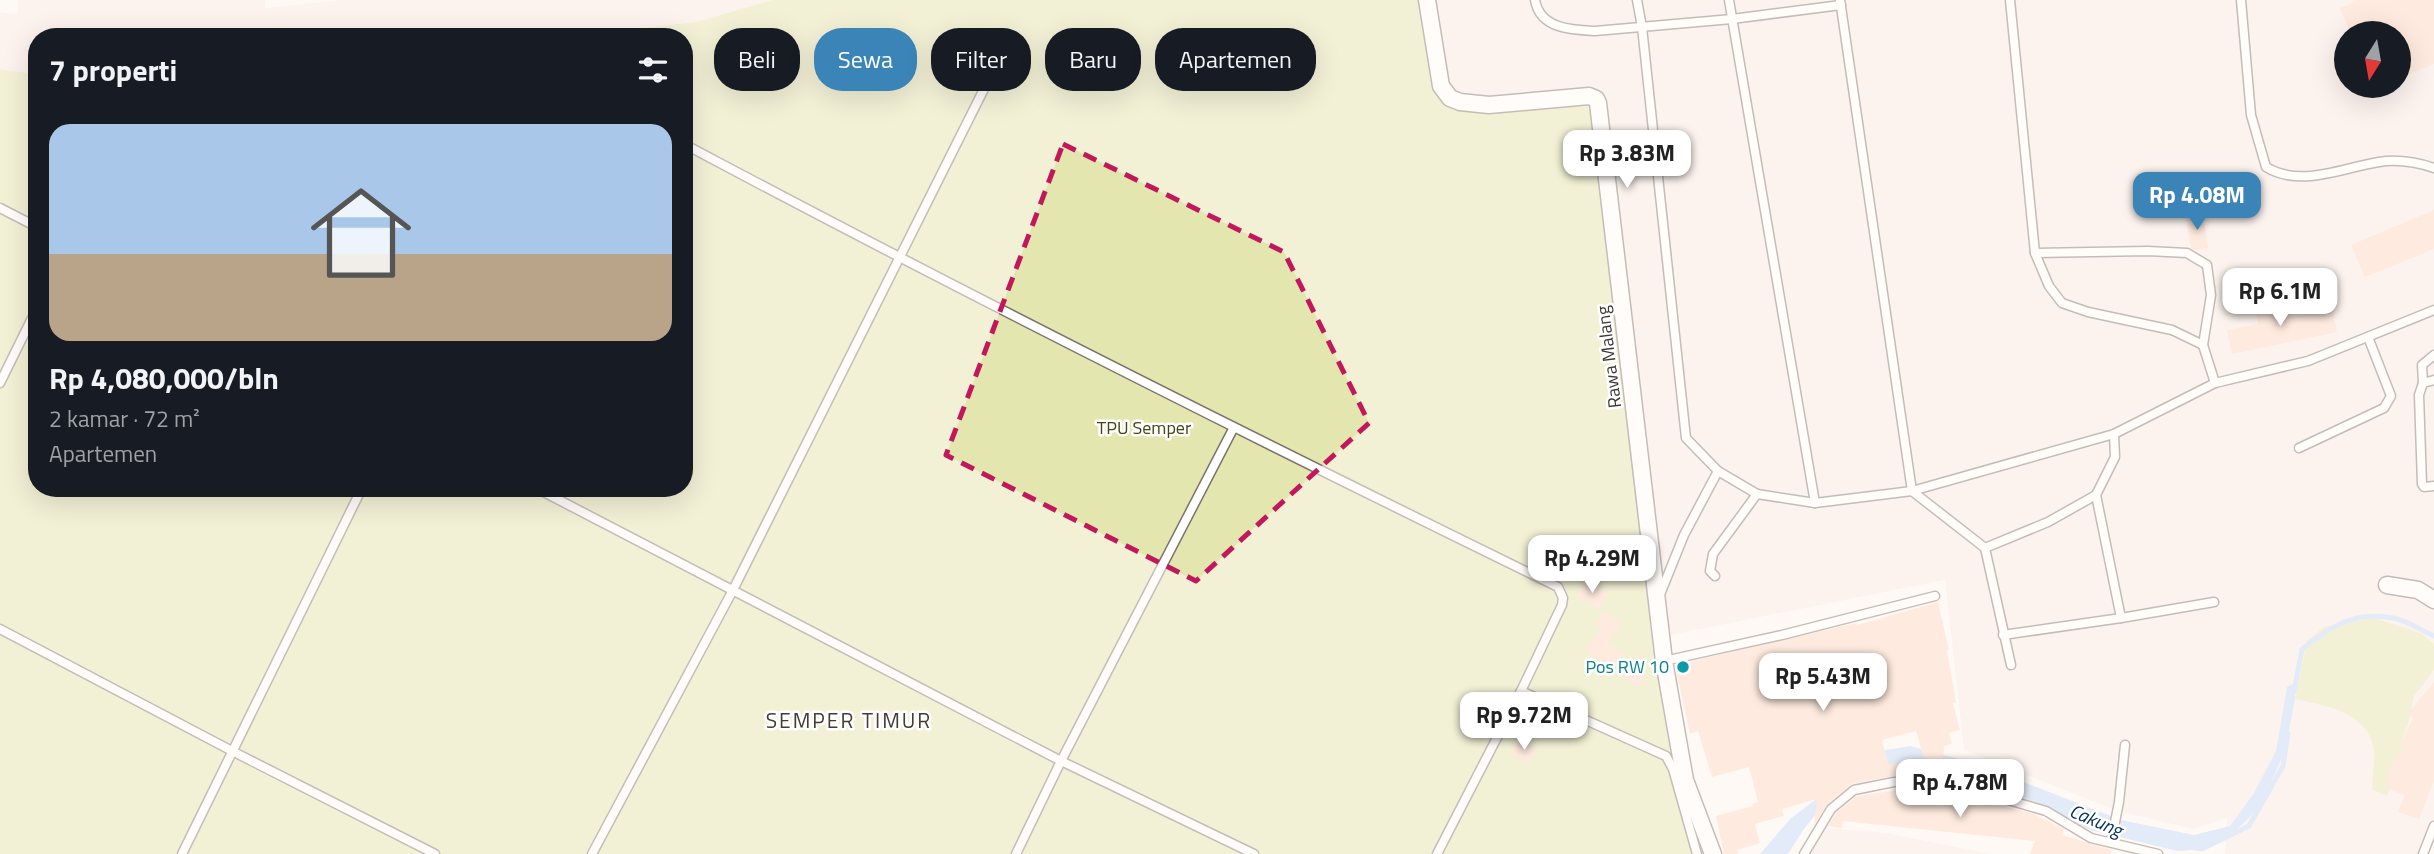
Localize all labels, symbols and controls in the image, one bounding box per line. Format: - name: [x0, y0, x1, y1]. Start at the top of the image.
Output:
- north arrow: [2334, 21, 2412, 98]
- map controls: [2334, 21, 2411, 98]
- chip: Beli: [714, 28, 800, 91]
- chip: Sewa: [814, 28, 917, 91]
- chip: Filter: [931, 28, 1031, 91]
- chip: Baru: [1045, 28, 1141, 91]
- chip: Apartemen: [1155, 28, 1316, 91]
- text: 7 properti: [49, 47, 177, 93]
- icon: filters: [634, 51, 672, 89]
- pin: Rp 3.83M: [1555, 130, 1699, 190]
- text: Rp 3.83M: [1579, 135, 1675, 170]
- icon: home: [298, 170, 424, 296]
- pin: Rp 4.08M: [2125, 173, 2269, 232]
- text: Rp 4.08M: [2149, 177, 2245, 212]
- pin: Rp 6.1M: [2215, 268, 2345, 328]
- text: Rp 6.1M: [2238, 273, 2322, 308]
- street label: Rawa Malang: [1589, 304, 1628, 410]
- text: Rp 4,080,000/bln: [49, 355, 279, 401]
- text: 2 kamar · 72 m²: [49, 401, 200, 436]
- park label: TPU Semper: [1097, 414, 1191, 441]
- text: Apartemen: [49, 436, 157, 471]
- pin: Rp 4.29M: [1520, 536, 1664, 595]
- text: Rp 4.29M: [1544, 540, 1640, 575]
- place label: Pos RW 10: [1585, 653, 1669, 680]
- pin: Rp 5.43M: [1751, 654, 1895, 713]
- text: Rp 5.43M: [1775, 658, 1871, 693]
- marker: Pos RW 10: [1675, 659, 1691, 675]
- pin: Rp 9.72M: [1452, 692, 1596, 752]
- text: Rp 9.72M: [1476, 697, 1572, 732]
- district label: SEMPER TIMUR: [766, 704, 932, 736]
- pin: Rp 4.78M: [1888, 760, 2032, 819]
- text: Rp 4.78M: [1912, 764, 2008, 799]
- water label: Cakung: [2065, 795, 2129, 844]

